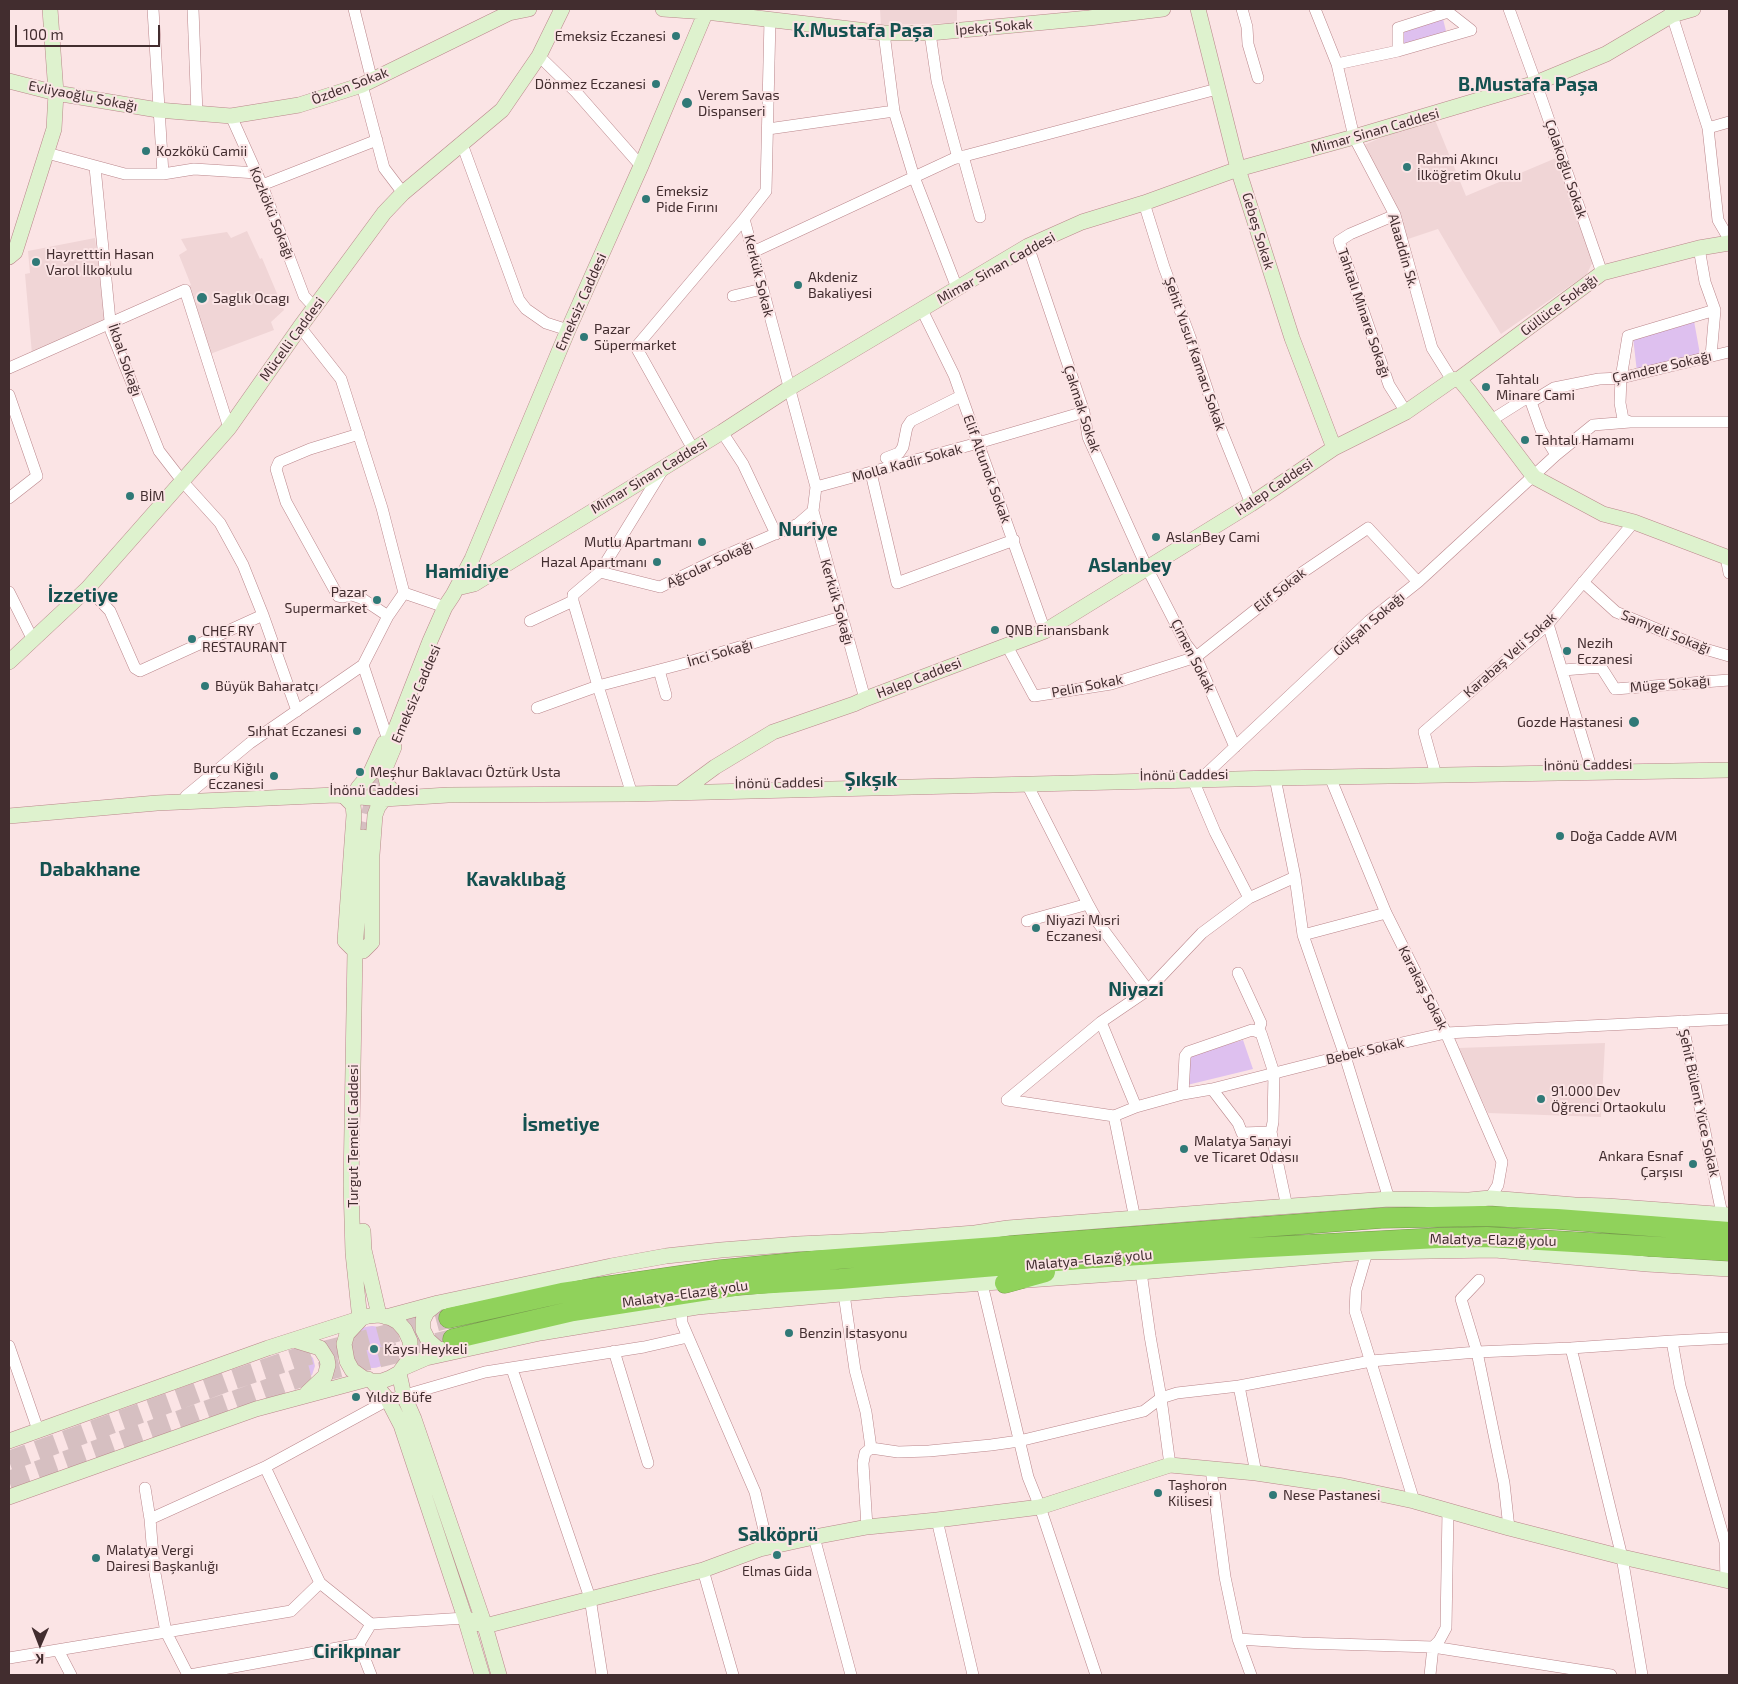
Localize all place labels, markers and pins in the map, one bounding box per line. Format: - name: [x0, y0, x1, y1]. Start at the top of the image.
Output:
- place label: Emeksiz Eczanesi: [555, 28, 666, 44]
- marker: Emeksiz Eczanesi: [670, 30, 682, 42]
- place label: Dönmez Eczanesi: [535, 76, 646, 92]
- marker: Dönmez Eczanesi: [650, 78, 662, 90]
- place label: Verem Savas Dispanseri: [698, 87, 780, 120]
- marker: Verem Savas Dispanseri: [680, 96, 694, 110]
- place label: Kozkökü Camii: [156, 143, 247, 159]
- marker: Kozkökü Camii: [140, 145, 152, 157]
- place label: Rahmi Akıncı İlköğretim Okulu: [1417, 151, 1521, 184]
- marker: Rahmi Akıncı İlköğretim Okulu: [1401, 161, 1413, 173]
- place label: Emeksiz Pide Fırını: [656, 183, 718, 216]
- marker: Emeksiz Pide Fırını: [640, 193, 652, 205]
- place label: Hayretttin Hasan Varol İlkokulu: [46, 246, 154, 278]
- marker: Hayretttin Hasan Varol İlkokulu: [30, 256, 42, 268]
- place label: Akdeniz Bakaliyesi: [808, 269, 872, 302]
- marker: Akdeniz Bakaliyesi: [792, 279, 804, 291]
- place label: Saglık Ocagı: [213, 290, 289, 306]
- marker: Saglık Ocagı: [195, 291, 209, 305]
- place label: Pazar Süpermarket: [594, 321, 676, 354]
- marker: Pazar Süpermarket: [578, 331, 590, 343]
- place label: Tahtalı Minare Cami: [1496, 371, 1575, 404]
- marker: Tahtalı Minare Cami: [1480, 381, 1492, 393]
- place label: Tahtalı Hamamı: [1535, 432, 1634, 448]
- marker: Tahtalı Hamamı: [1519, 434, 1531, 446]
- place label: BİM: [140, 488, 165, 504]
- marker: BİM: [124, 490, 136, 502]
- place label: AslanBey Cami: [1166, 529, 1260, 545]
- marker: AslanBey Cami: [1150, 531, 1162, 543]
- place label: Mutlu Apartmanı: [584, 534, 692, 550]
- marker: Mutlu Apartmanı: [696, 536, 708, 548]
- place label: Hazal Apartmanı: [541, 554, 647, 570]
- marker: Hazal Apartmanı: [651, 556, 663, 568]
- place label: Pazar Supermarket: [285, 584, 367, 616]
- marker: Pazar Supermarket: [371, 594, 383, 606]
- place label: QNB Finansbank: [1005, 622, 1109, 638]
- place label: CHEF RY RESTAURANT: [202, 623, 287, 656]
- marker: QNB Finansbank: [989, 624, 1001, 636]
- marker: CHEF RY RESTAURANT: [186, 633, 198, 645]
- place label: Nezih Eczanesi: [1577, 635, 1633, 668]
- marker: Nezih Eczanesi: [1561, 645, 1573, 657]
- place label: Büyük Baharatçı: [215, 678, 318, 694]
- marker: Büyük Baharatçı: [199, 680, 211, 692]
- place label: Gozde Hastanesi: [1517, 714, 1623, 730]
- marker: Gozde Hastanesi: [1627, 715, 1641, 729]
- place label: Sıhhat Eczanesi: [248, 723, 347, 739]
- marker: Sıhhat Eczanesi: [351, 725, 363, 737]
- place label: Burcu Kiğılı Eczanesi: [193, 760, 264, 792]
- place label: Meşhur Baklavacı Öztürk Usta: [370, 764, 561, 780]
- marker: Meşhur Baklavacı Öztürk Usta: [354, 766, 366, 778]
- marker: Burcu Kiğılı Eczanesi: [268, 770, 280, 782]
- place label: Doğa Cadde AVM: [1570, 828, 1677, 844]
- marker: Doğa Cadde AVM: [1554, 830, 1566, 842]
- place label: Niyazi Mısri Eczanesi: [1046, 912, 1120, 944]
- marker: Niyazi Mısri Eczanesi: [1030, 922, 1042, 934]
- place label: 91.000 Dev Öğrenci Ortaokulu: [1551, 1083, 1666, 1116]
- marker: 91.000 Dev Öğrenci Ortaokulu: [1535, 1093, 1547, 1105]
- place label: Malatya Sanayi ve Ticaret Odasıı: [1194, 1133, 1299, 1166]
- marker: Malatya Sanayi ve Ticaret Odasıı: [1178, 1143, 1190, 1155]
- place label: Ankara Esnaf Çarşısı: [1599, 1148, 1683, 1180]
- marker: Ankara Esnaf Çarşısı: [1687, 1158, 1699, 1170]
- place label: Benzin İstasyonu: [799, 1325, 907, 1341]
- marker: Benzin İstasyonu: [783, 1327, 795, 1339]
- place label: Kaysı Heykeli: [384, 1341, 467, 1357]
- marker: Kaysı Heykeli: [368, 1343, 380, 1355]
- place label: Yıldız Büfe: [366, 1389, 432, 1405]
- marker: Yıldız Büfe: [350, 1391, 362, 1403]
- place label: Taşhoron Kilisesi: [1168, 1477, 1227, 1510]
- marker: Taşhoron Kilisesi: [1152, 1487, 1164, 1499]
- place label: Nese Pastanesi: [1283, 1487, 1380, 1503]
- marker: Nese Pastanesi: [1267, 1489, 1279, 1501]
- place label: Malatya Vergi Dairesi Başkanlığı: [106, 1542, 218, 1574]
- marker: Elmas Gida: [771, 1549, 783, 1561]
- marker: Malatya Vergi Dairesi Başkanlığı: [90, 1552, 102, 1564]
- place label: Elmas Gida: [742, 1563, 812, 1579]

